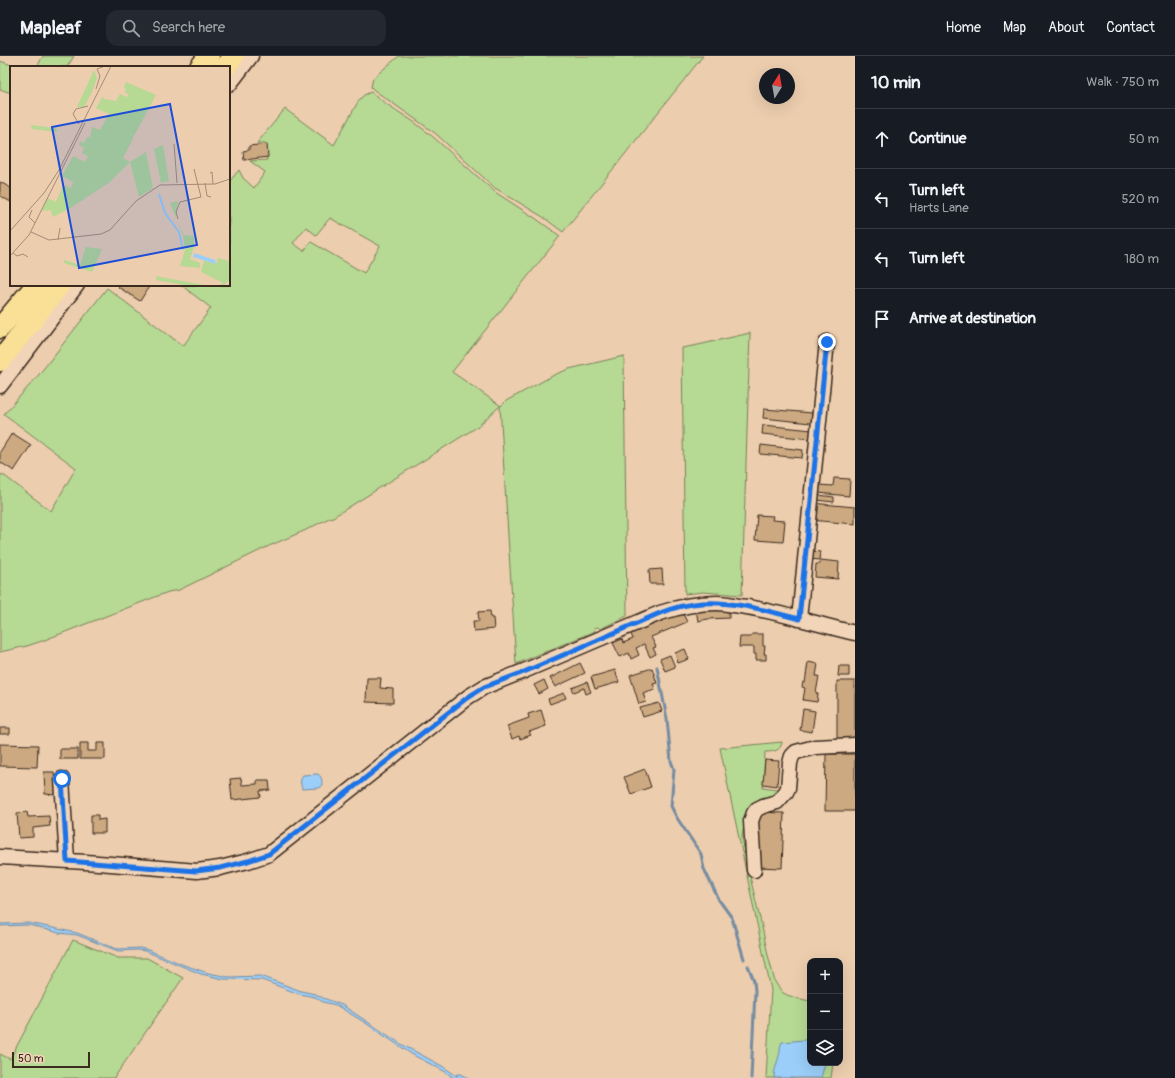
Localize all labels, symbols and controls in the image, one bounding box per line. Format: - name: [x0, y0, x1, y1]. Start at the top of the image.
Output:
- search box: [106, 10, 386, 46]
- text: Mapleaf: [20, 16, 82, 40]
- icon: search: [120, 17, 142, 39]
- text: Search here: [152, 18, 225, 37]
- text: Home: [946, 19, 981, 36]
- text: Map: [1003, 19, 1026, 36]
- text: About: [1048, 19, 1084, 36]
- text: Contact: [1106, 19, 1155, 36]
- inset map: [10, 66, 230, 286]
- north arrow: [759, 68, 795, 104]
- text: 10 min: [871, 72, 921, 93]
- text: Walk · 750 m: [1086, 74, 1159, 90]
- icon: ahead: [871, 128, 893, 150]
- text: Continue: [909, 129, 967, 148]
- text: 50 m: [1129, 131, 1159, 147]
- text: Turn left: [909, 181, 965, 200]
- icon: left: [871, 188, 893, 210]
- text: 520 m: [1121, 191, 1159, 207]
- text: Harts Lane: [909, 200, 969, 216]
- icon: left: [871, 248, 893, 270]
- text: Turn left: [909, 249, 965, 268]
- text: 180 m: [1124, 251, 1159, 267]
- icon: arrive: [871, 308, 893, 330]
- text: Arrive at destination: [909, 309, 1036, 328]
- route end: [818, 333, 836, 351]
- route start: [53, 770, 71, 788]
- map controls: [807, 958, 843, 1066]
- button: +: [807, 958, 843, 994]
- button: −: [807, 994, 843, 1030]
- button: layers: [807, 1030, 843, 1066]
- scale bar: [12, 1050, 90, 1069]
- text: 50 m: [18, 1052, 44, 1065]

